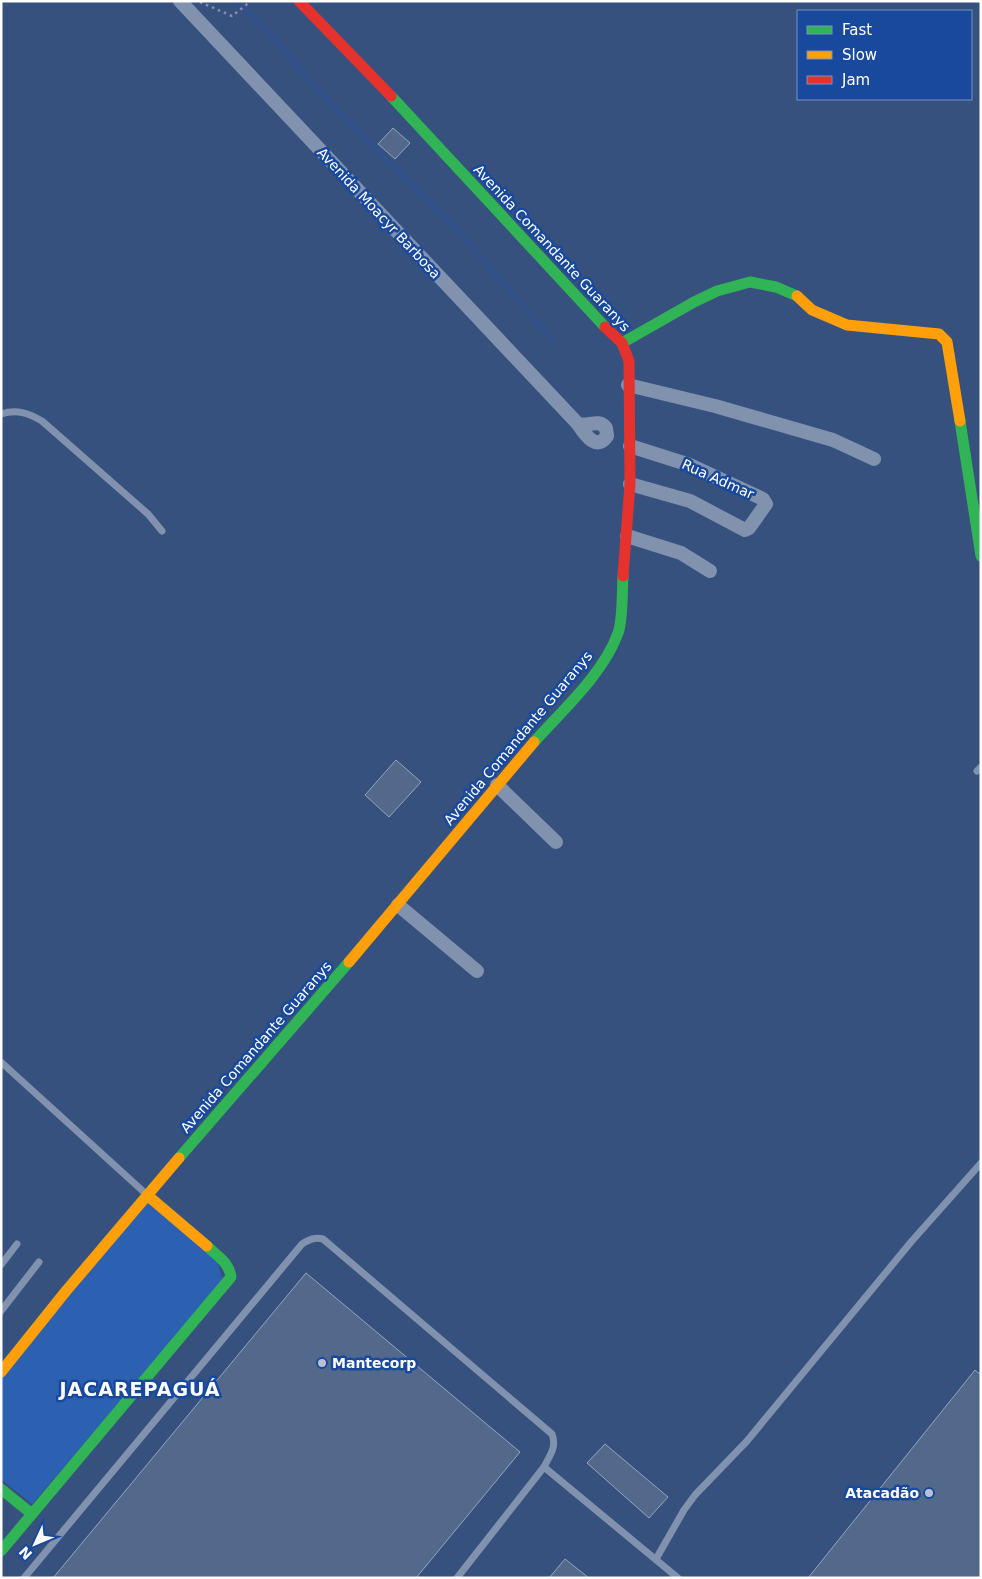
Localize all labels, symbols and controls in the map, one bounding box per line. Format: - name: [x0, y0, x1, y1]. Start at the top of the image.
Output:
- legend: [797, 10, 972, 100]
- text: Fast: [842, 21, 872, 39]
- text: Slow: [842, 46, 877, 64]
- text: Jam: [841, 71, 870, 89]
- street label: Avenida Moacyr Barbosa: [314, 144, 444, 282]
- street label: Avenida Comandante Guaranys: [471, 161, 633, 335]
- street label: Rua Admar: [679, 456, 757, 502]
- street label: Avenida Comandante Guaranys: [441, 648, 595, 828]
- street label: Avenida Comandante Guaranys: [177, 958, 335, 1136]
- place label: Mantecorp: [332, 1355, 416, 1371]
- marker: Mantecorp: [316, 1357, 328, 1369]
- district label: JACAREPAGUÁ: [57, 1378, 221, 1400]
- place label: Atacadão: [845, 1485, 919, 1501]
- marker: Atacadão: [923, 1487, 935, 1499]
- north arrow: [10, 1519, 60, 1569]
- text: N: [16, 1543, 35, 1563]

